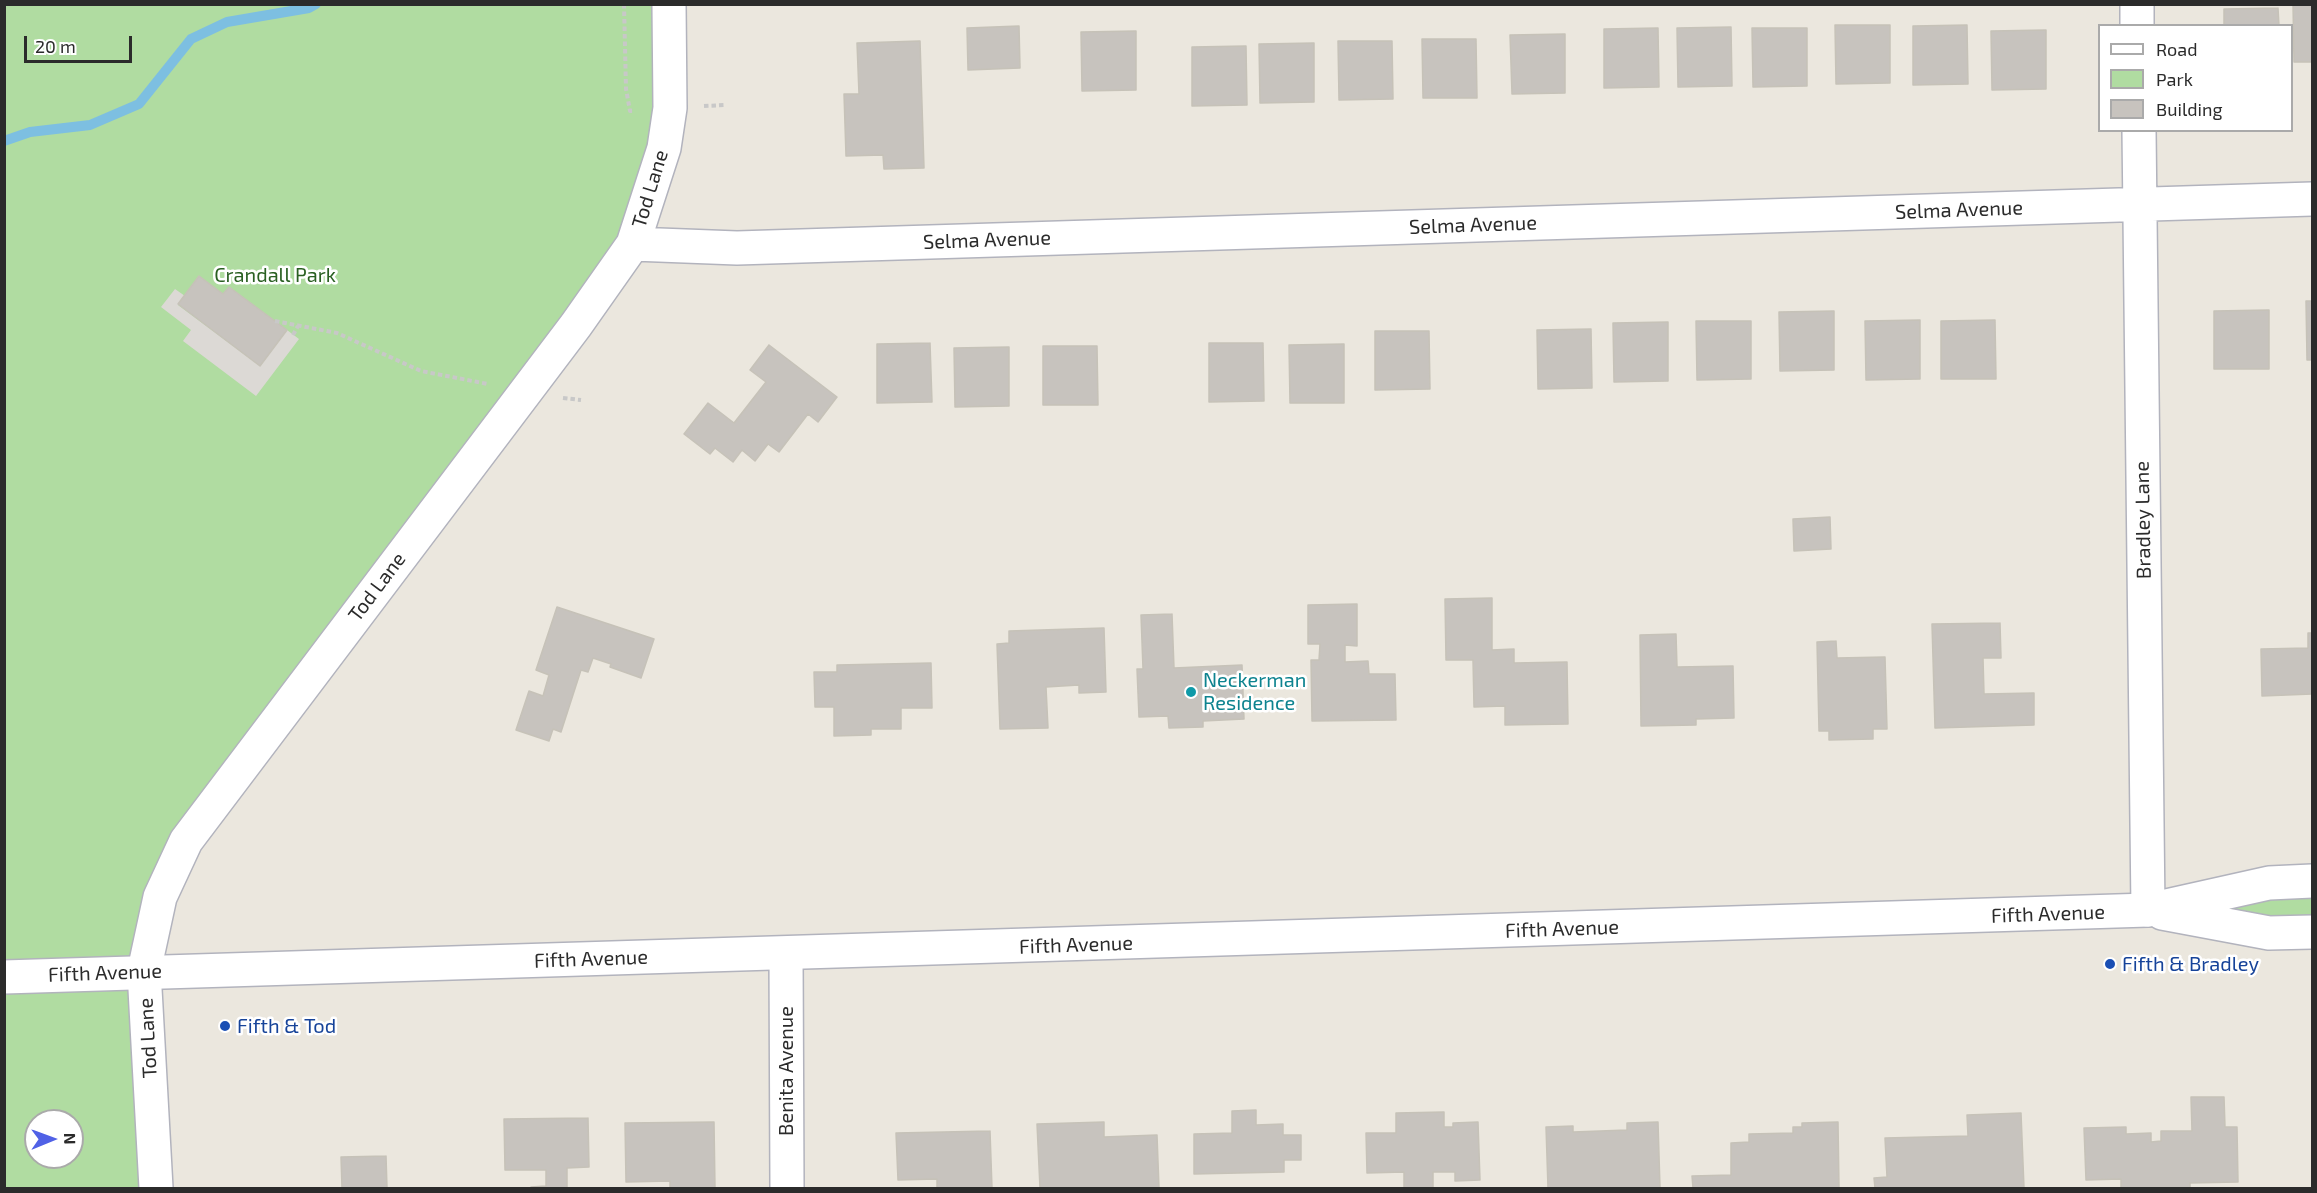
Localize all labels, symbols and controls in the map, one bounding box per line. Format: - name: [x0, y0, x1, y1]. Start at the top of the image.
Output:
- scale bar: [27, 24, 135, 62]
- legend: [2098, 24, 2293, 132]
- text: 20 m: [35, 35, 76, 57]
- text: Road: [2156, 38, 2197, 60]
- text: Park: [2156, 68, 2193, 90]
- text: Building: [2156, 98, 2223, 120]
- street label: Tod Lane: [627, 147, 673, 231]
- street label: Selma Avenue: [1895, 196, 2023, 224]
- street label: Selma Avenue: [1409, 211, 1537, 239]
- street label: Selma Avenue: [923, 226, 1051, 254]
- park label: Crandall Park: [214, 263, 336, 287]
- street label: Bradley Lane: [2130, 461, 2156, 579]
- street label: Tod Lane: [343, 548, 411, 626]
- place label: Neckerman Residence: [1203, 668, 1306, 715]
- marker: Neckerman Residence: [1184, 685, 1198, 699]
- street label: Fifth Avenue: [1991, 900, 2105, 928]
- street label: Fifth Avenue: [1505, 915, 1619, 943]
- street label: Fifth Avenue: [1019, 931, 1133, 959]
- street label: Fifth Avenue: [534, 945, 648, 973]
- place label: Fifth & Bradley: [2122, 952, 2259, 976]
- marker: Fifth & Bradley: [2103, 957, 2117, 971]
- street label: Fifth Avenue: [48, 959, 162, 987]
- street label: Tod Lane: [134, 997, 162, 1079]
- street label: Benita Avenue: [774, 1006, 798, 1136]
- place label: Fifth & Tod: [237, 1014, 336, 1038]
- marker: Fifth & Tod: [218, 1019, 232, 1033]
- north arrow: [24, 1109, 84, 1169]
- text: N: [61, 1133, 80, 1145]

